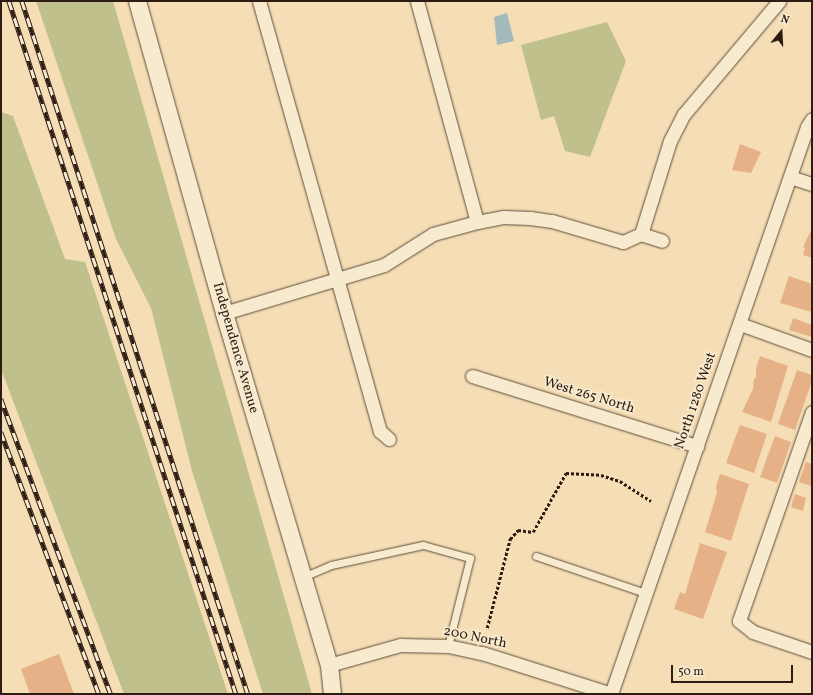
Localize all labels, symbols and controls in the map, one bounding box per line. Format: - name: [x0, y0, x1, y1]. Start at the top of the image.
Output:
- north arrow: [761, 12, 801, 52]
- text: N: [779, 12, 791, 28]
- street label: Independence Avenue: [208, 281, 262, 415]
- street label: North 1280 West: [672, 350, 720, 452]
- street label: West 265 North: [541, 374, 637, 418]
- street label: 200 North: [442, 623, 508, 653]
- scale bar: [673, 657, 795, 683]
- text: 50 m: [678, 664, 704, 680]

